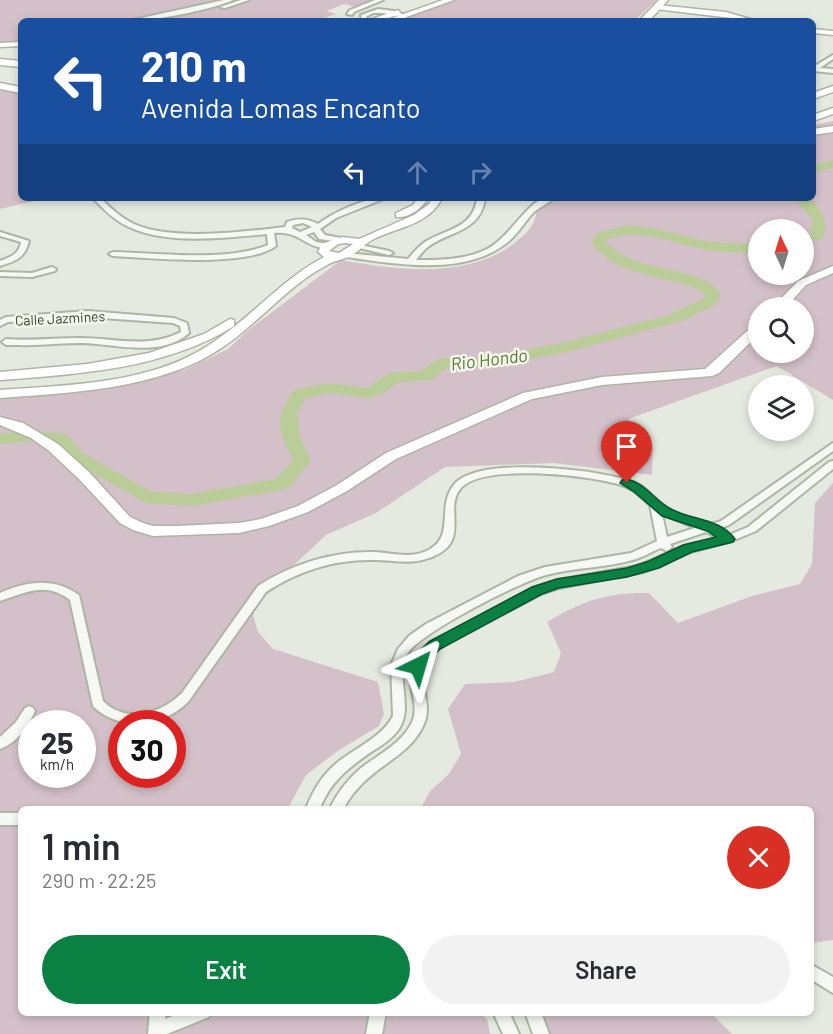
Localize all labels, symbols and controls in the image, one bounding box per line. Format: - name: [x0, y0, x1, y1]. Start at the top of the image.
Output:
- text: 210 m: [141, 40, 247, 90]
- icon: left: [42, 42, 120, 120]
- text: Avenida Lomas Encanto: [141, 91, 421, 123]
- icon: left: [338, 156, 371, 189]
- icon: ahead: [401, 156, 434, 189]
- icon: right: [464, 156, 497, 189]
- north arrow: [748, 219, 814, 285]
- map controls: [748, 219, 814, 441]
- button: search: [748, 297, 814, 363]
- street label: Calle Jazmines: [14, 307, 106, 329]
- water label: Rio Hondo: [449, 343, 529, 375]
- button: layers: [748, 375, 814, 441]
- pin: [601, 421, 652, 483]
- icon: arrive: [610, 430, 643, 463]
- position arrow: [386, 634, 450, 698]
- speed limit sign: 30: [108, 710, 186, 788]
- text: 25: [41, 724, 73, 760]
- text: km/h: [40, 755, 74, 773]
- text: 1 min: [42, 824, 121, 867]
- button: close: [727, 826, 790, 889]
- text: 290 m · 22:25: [42, 868, 156, 892]
- button: Exit: [42, 935, 410, 1004]
- button: Share: [422, 935, 790, 1004]

